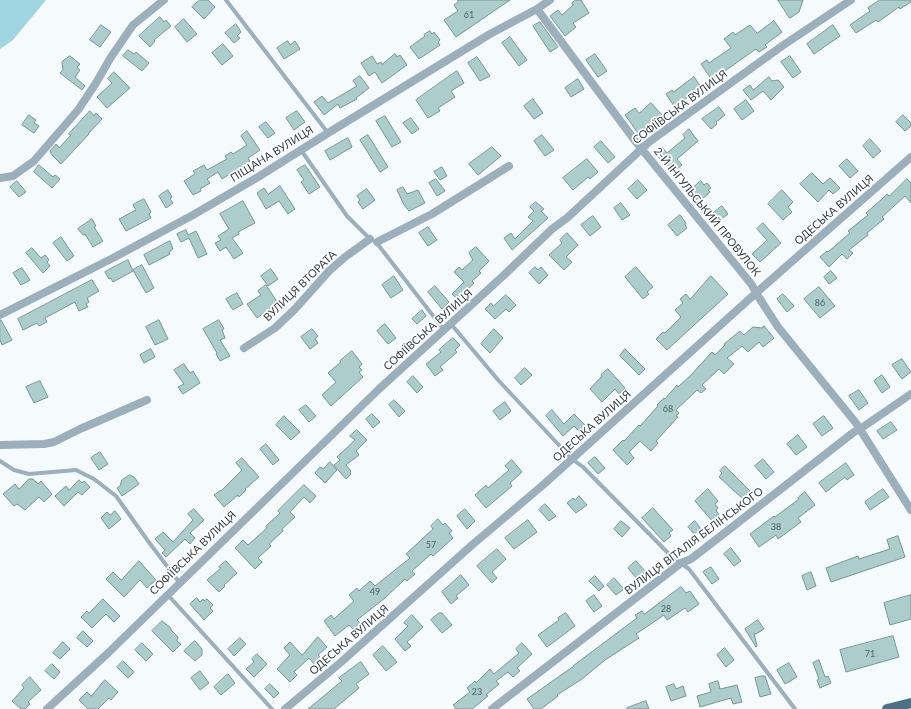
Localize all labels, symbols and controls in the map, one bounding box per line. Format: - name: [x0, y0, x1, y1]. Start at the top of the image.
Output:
- house number: 61: [464, 10, 474, 20]
- street label: СОФІЇВСЬКА ВУЛИЦЯ: [630, 67, 730, 147]
- street label: ПІЩАНА ВУЛИЦЯ: [228, 123, 316, 185]
- street label: 2-Й ІНГУЛЬСЬКИЙ ПРОВУЛОК: [651, 145, 763, 279]
- street label: ОДЕСЬКА ВУЛИЦЯ: [792, 172, 876, 248]
- street label: ВУЛИЦЯ ВТОРАТА: [261, 248, 339, 324]
- street label: СОФІЇВСЬКА ВУЛИЦЯ: [381, 287, 475, 373]
- house number: 86: [815, 298, 825, 308]
- street label: ОДЕСЬКА ВУЛИЦЯ: [550, 387, 634, 465]
- house number: 68: [663, 404, 673, 414]
- street label: ВУЛИЦЯ ВІТАЛІЯ БЕЛІНСЬКОГО: [622, 485, 766, 597]
- street label: СОФІЇВСЬКА ВУЛИЦЯ: [147, 508, 239, 598]
- house number: 38: [771, 522, 781, 532]
- house number: 57: [426, 540, 436, 550]
- house number: 49: [370, 587, 380, 597]
- street label: ОДЕСЬКА ВУЛИЦЯ: [307, 602, 391, 678]
- house number: 28: [661, 604, 671, 614]
- house number: 71: [865, 649, 875, 659]
- house number: 23: [472, 687, 482, 697]

